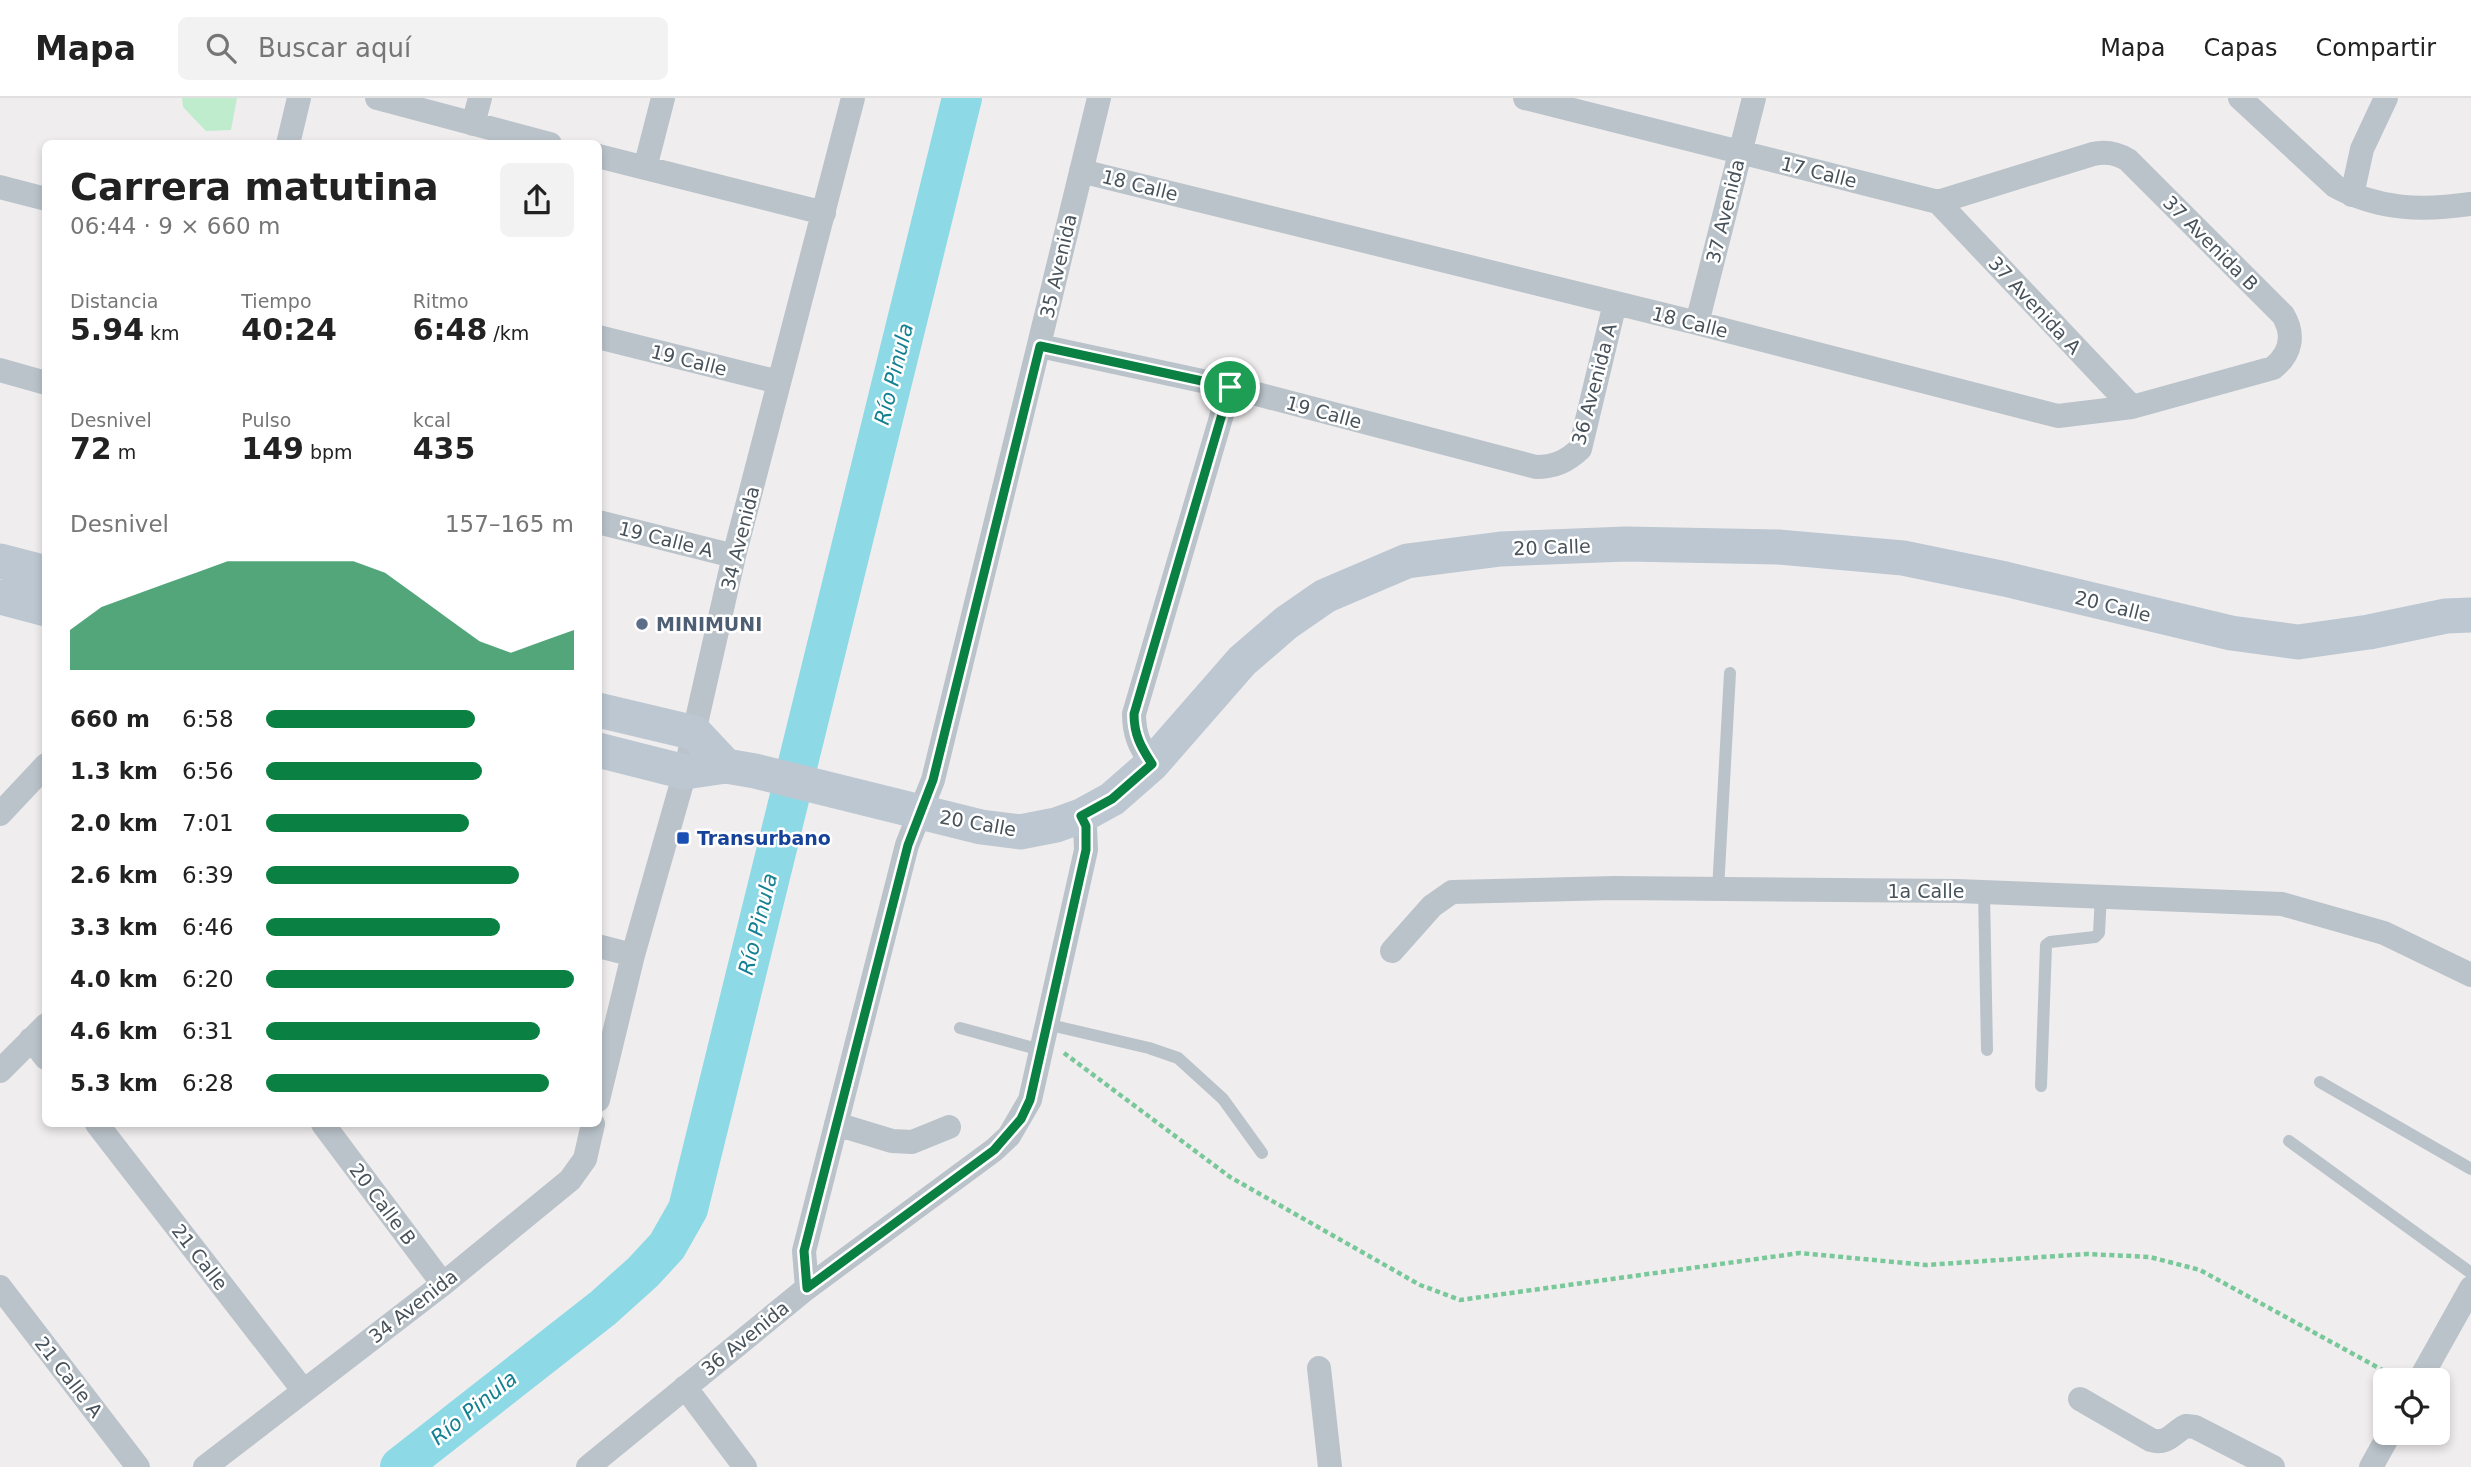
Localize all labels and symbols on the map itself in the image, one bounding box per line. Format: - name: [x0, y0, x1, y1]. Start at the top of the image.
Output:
- street label: 17 Calle: [1779, 152, 1859, 192]
- street label: 37 Avenida: [1701, 157, 1749, 265]
- street label: 18 Calle: [1100, 165, 1180, 205]
- street label: 37 Avenida B: [2159, 191, 2263, 295]
- street label: 35 Avenida: [1035, 212, 1081, 320]
- street label: 37 Avenida A: [1984, 252, 2086, 358]
- street label: 18 Calle: [1650, 302, 1730, 342]
- water label: Río Pinula: [870, 321, 918, 427]
- street label: 36 Avenida A: [1567, 321, 1621, 447]
- street label: 19 Calle: [649, 340, 729, 380]
- pin: [1200, 357, 1260, 417]
- street label: 19 Calle: [1284, 391, 1364, 433]
- street label: 34 Avenida: [716, 484, 764, 592]
- street label: 19 Calle A: [617, 517, 715, 561]
- street label: 20 Calle: [1513, 535, 1591, 559]
- street label: 20 Calle: [2073, 586, 2153, 626]
- place label: MINIMUNI: [656, 613, 762, 635]
- marker: MINIMUNI: [634, 616, 650, 632]
- street label: 20 Calle: [938, 805, 1018, 841]
- place label: Transurbano: [697, 827, 831, 849]
- marker: Transurbano: [675, 830, 691, 846]
- water label: Río Pinula: [734, 871, 782, 977]
- street label: 1a Calle: [1888, 880, 1964, 902]
- street label: 20 Calle B: [345, 1159, 421, 1249]
- street label: 21 Calle: [168, 1220, 232, 1294]
- street label: 34 Avenida: [364, 1265, 462, 1347]
- street label: 36 Avenida: [697, 1296, 793, 1380]
- street label: 21 Calle A: [31, 1332, 107, 1422]
- water label: Río Pinula: [426, 1366, 522, 1450]

